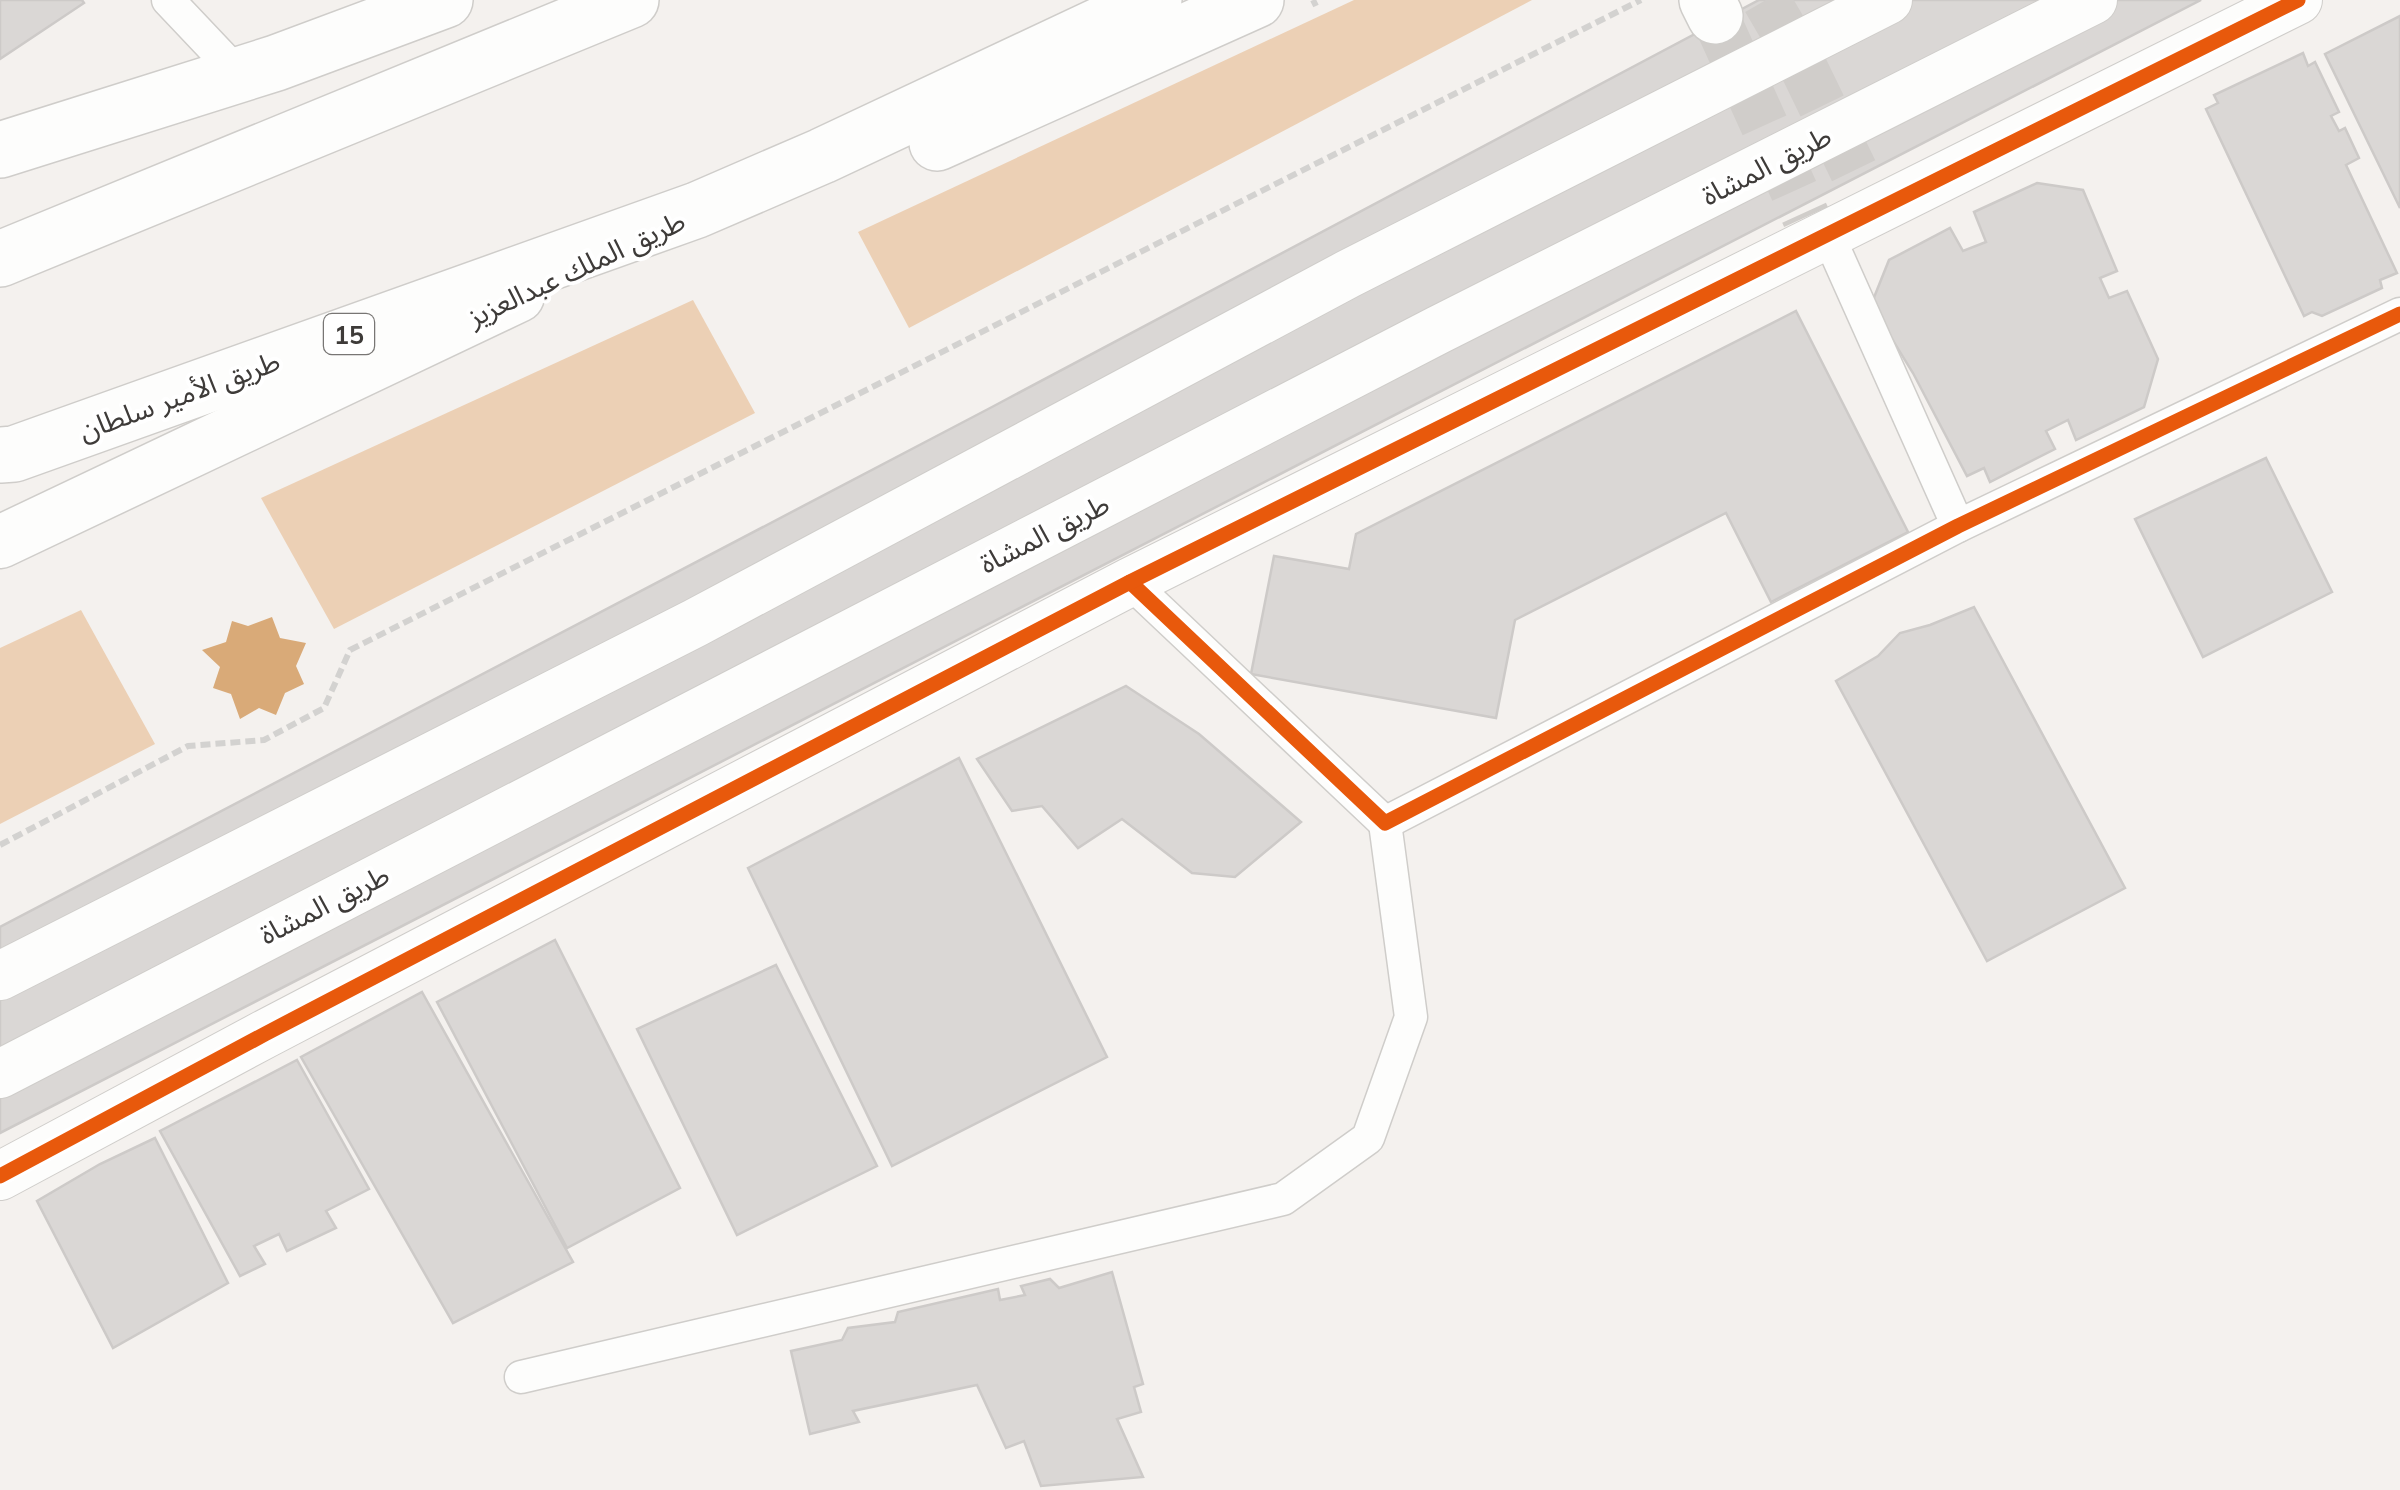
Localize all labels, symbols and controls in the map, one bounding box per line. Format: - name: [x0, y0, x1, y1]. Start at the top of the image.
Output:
- street label: طريق المشاة: [1695, 117, 1837, 213]
- street label: طريق الملك عبدالعزيز: [461, 202, 691, 335]
- road number: 15: [324, 314, 374, 354]
- street label: طريق الأمير سلطان: [74, 342, 285, 449]
- street label: طريق المشاة: [973, 485, 1115, 581]
- street label: طريق المشاة: [253, 856, 395, 952]

